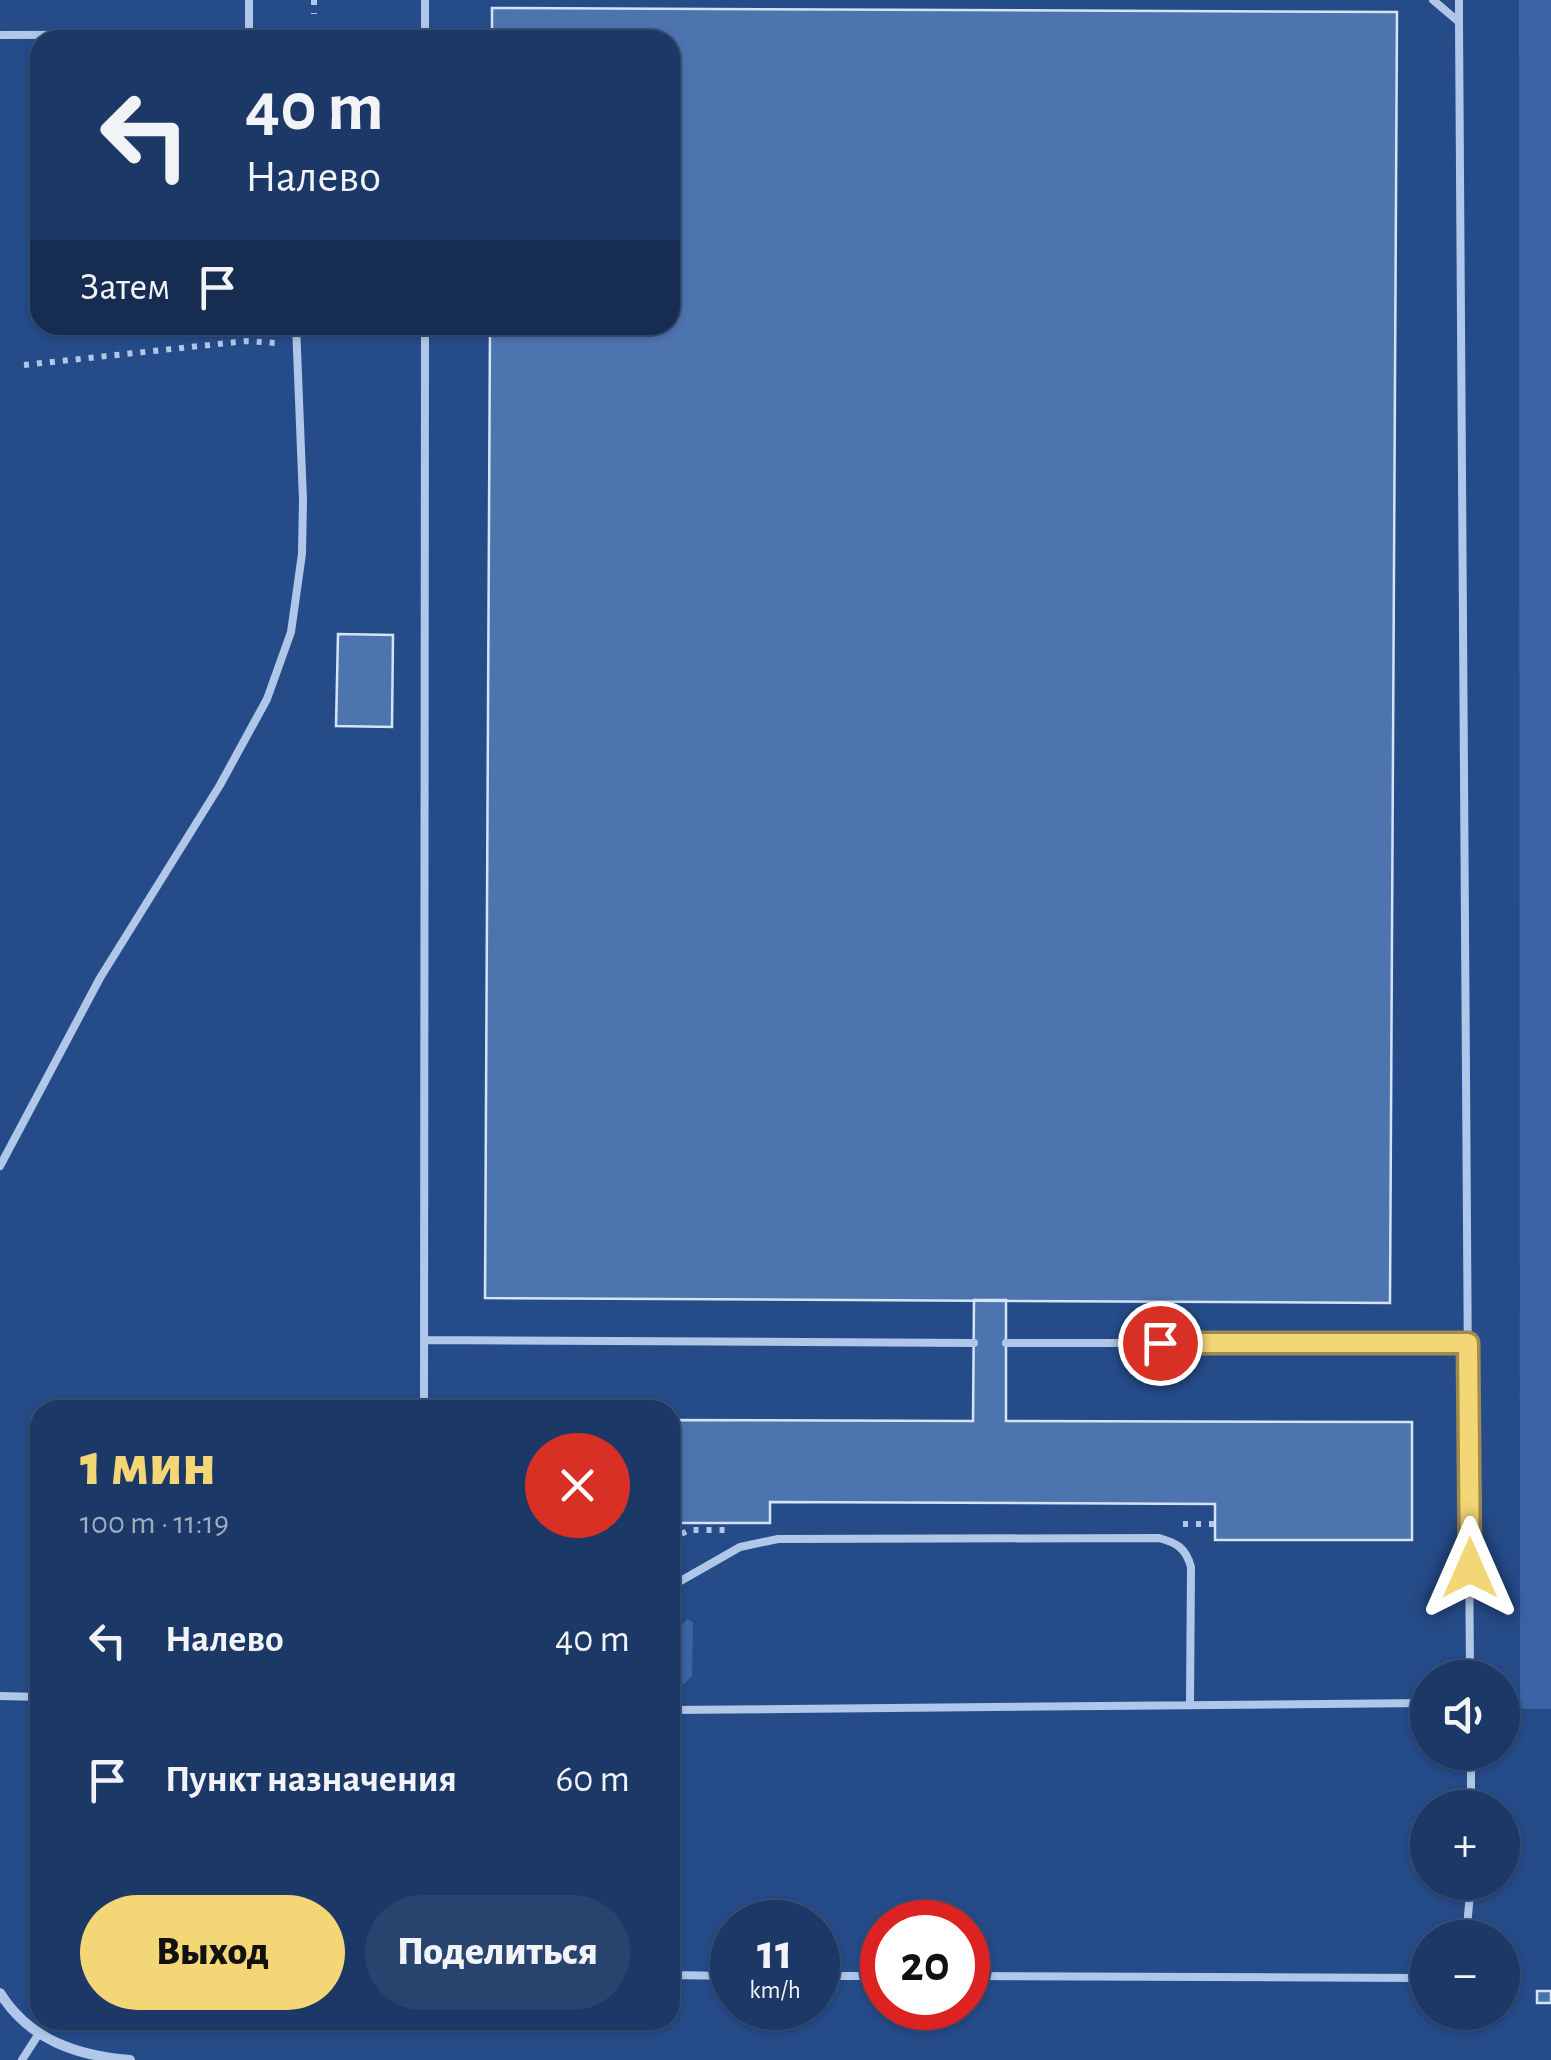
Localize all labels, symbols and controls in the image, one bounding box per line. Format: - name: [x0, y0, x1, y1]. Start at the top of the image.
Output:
- icon: left: [80, 70, 210, 200]
- text: 40 m: [245, 73, 384, 143]
- text: Налево: [245, 155, 381, 200]
- icon: arrive: [190, 260, 245, 315]
- text: Затем: [80, 269, 170, 307]
- pin: [1118, 1301, 1203, 1386]
- icon: arrive: [1133, 1316, 1188, 1371]
- button: close: [525, 1433, 630, 1538]
- text: 1 мин: [80, 1436, 216, 1496]
- text: 100 m · 11:19: [80, 1507, 229, 1539]
- position arrow: [1418, 1516, 1522, 1620]
- icon: left: [80, 1613, 135, 1668]
- text: Налево: [165, 1621, 284, 1659]
- text: 40 m: [555, 1621, 630, 1659]
- map controls: [1410, 1660, 1520, 2030]
- button: sound: [1410, 1660, 1520, 1770]
- icon: arrive: [80, 1753, 135, 1808]
- text: Пункт назначения: [165, 1761, 457, 1799]
- text: 60 m: [555, 1761, 630, 1799]
- button: +: [1410, 1790, 1520, 1900]
- button: Выход: [80, 1895, 345, 2010]
- button: Поделиться: [365, 1895, 630, 2010]
- speed limit sign: 20: [860, 1900, 990, 2030]
- button: −: [1410, 1920, 1520, 2030]
- text: 11: [757, 1928, 793, 1978]
- text: km/h: [749, 1978, 801, 2003]

